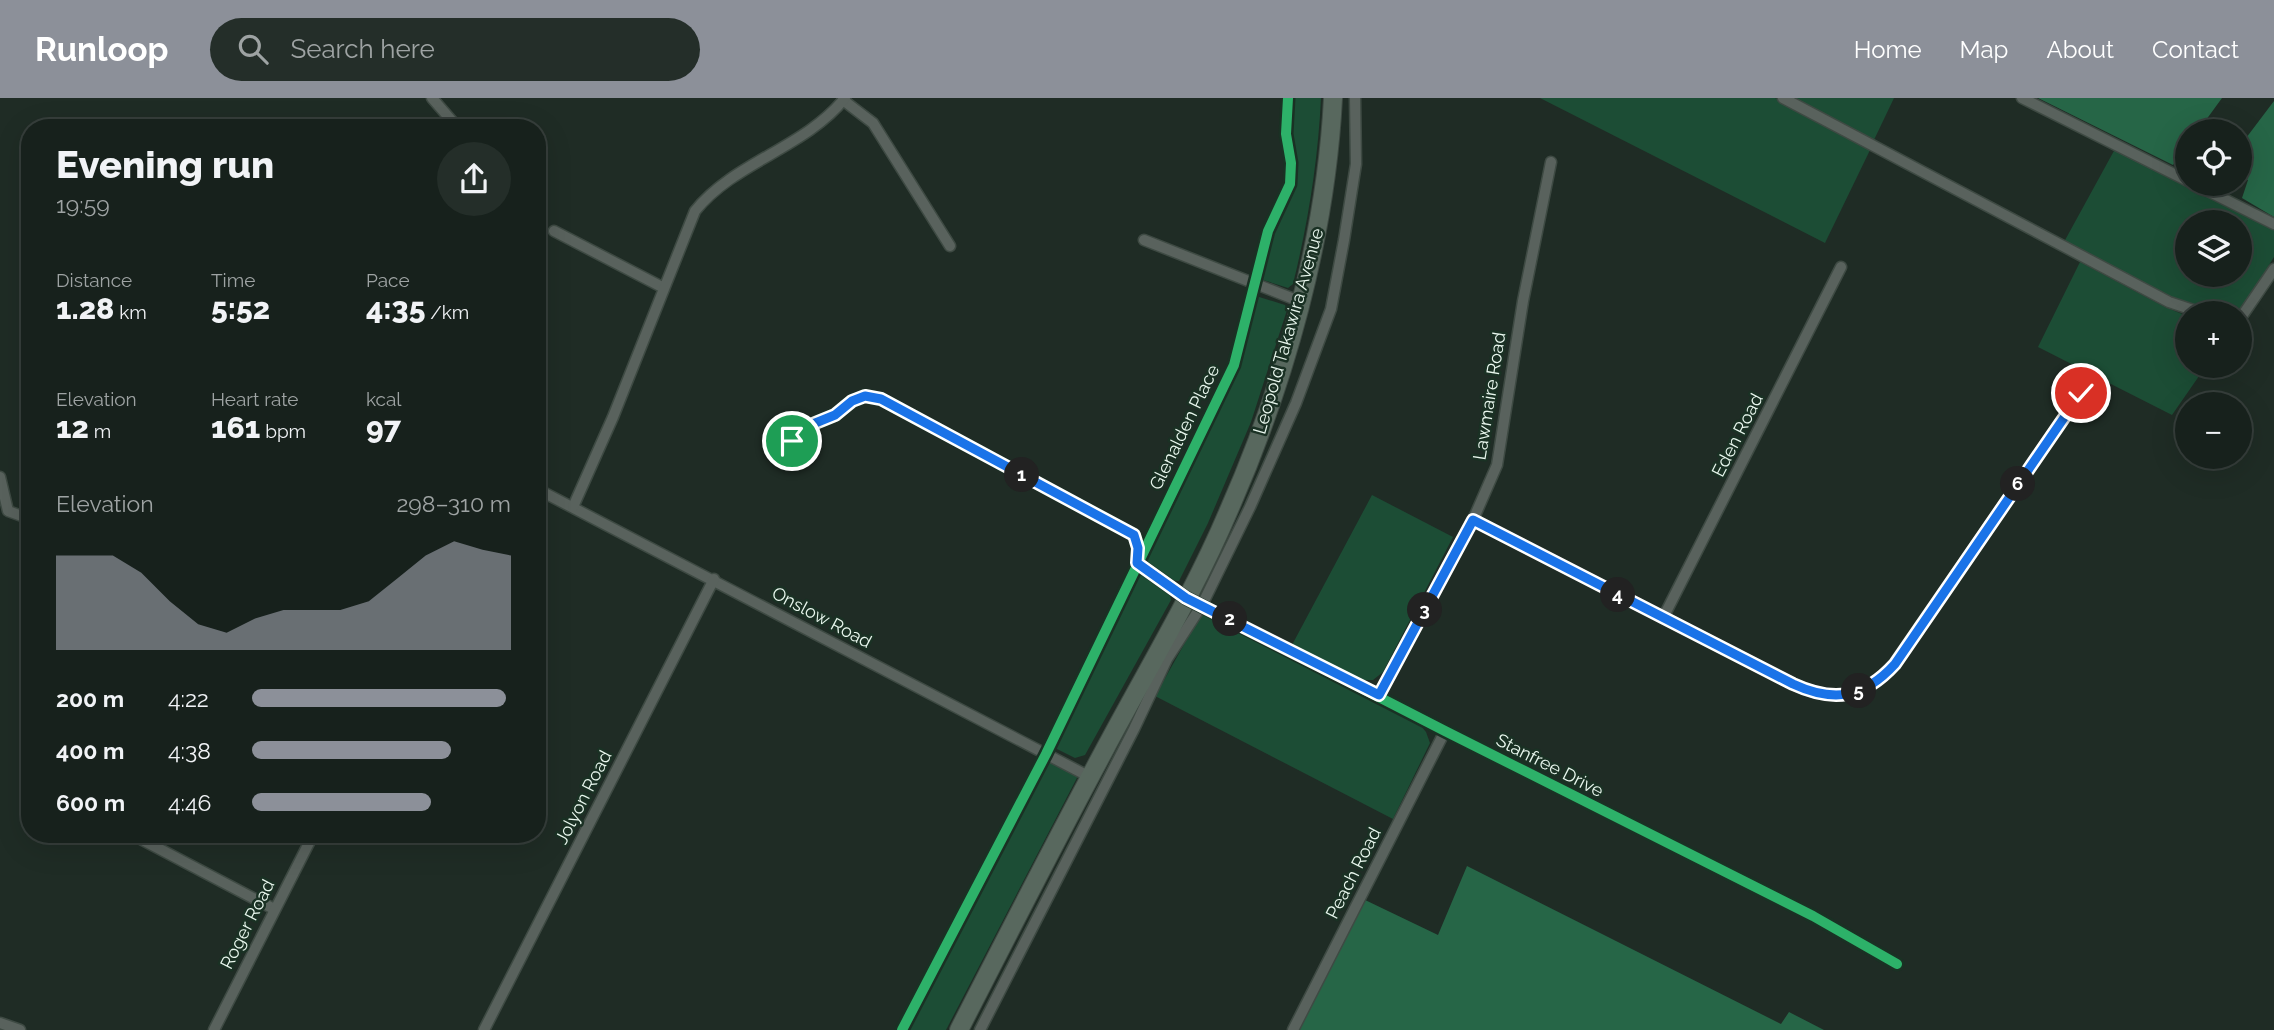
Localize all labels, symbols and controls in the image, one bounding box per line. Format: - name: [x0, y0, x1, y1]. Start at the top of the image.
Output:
- search box: [210, 18, 700, 81]
- text: Runloop: [35, 30, 168, 69]
- icon: search: [234, 30, 272, 68]
- text: Search here: [290, 34, 435, 64]
- text: Home: [1854, 35, 1922, 64]
- text: Map: [1960, 35, 2008, 64]
- text: About: [2046, 35, 2114, 64]
- text: Contact: [2152, 35, 2239, 64]
- map controls: [2175, 119, 2252, 469]
- button: locate: [2175, 119, 2252, 196]
- text: Evening run: [56, 142, 274, 187]
- button: share: [437, 142, 511, 216]
- text: 19:59: [56, 191, 110, 218]
- button: layers: [2175, 210, 2252, 287]
- street label: Leopold Takawira Avenue: [1249, 225, 1328, 436]
- text: Distance: [56, 269, 132, 291]
- text: Time: [211, 269, 255, 291]
- text: Pace: [366, 269, 410, 291]
- text: 1.28: [56, 291, 114, 326]
- text: 5:52: [211, 291, 270, 326]
- text: 4:35: [366, 291, 425, 326]
- text: km: [114, 301, 147, 323]
- text: /km: [425, 301, 469, 323]
- button: +: [2175, 301, 2252, 378]
- street label: Lawmaire Road: [1469, 331, 1509, 461]
- street label: Glenalden Place: [1145, 361, 1224, 493]
- pin: [2051, 363, 2111, 423]
- icon: check: [2062, 374, 2100, 412]
- text: Elevation: [56, 388, 137, 410]
- text: Heart rate: [211, 388, 299, 410]
- text: kcal: [366, 388, 402, 410]
- street label: Eden Road: [1707, 390, 1767, 480]
- button: −: [2175, 392, 2252, 469]
- text: 12: [56, 410, 89, 445]
- text: 161: [211, 410, 260, 445]
- text: 97: [366, 410, 401, 445]
- pin: [762, 411, 822, 471]
- text: m: [89, 420, 111, 442]
- text: bpm: [260, 420, 306, 442]
- icon: arrive: [773, 422, 811, 460]
- pin: 1: [1004, 458, 1040, 492]
- text: 1: [1017, 463, 1026, 485]
- pin: 6: [2000, 466, 2036, 502]
- text: 6: [2012, 472, 2023, 494]
- text: Elevation: [56, 490, 154, 517]
- text: 298–310 m: [396, 490, 511, 517]
- pin: 4: [1600, 578, 1636, 612]
- street label: Onslow Road: [769, 582, 875, 652]
- text: 4: [1612, 583, 1623, 605]
- pin: 3: [1408, 592, 1442, 628]
- text: 3: [1419, 598, 1430, 620]
- pin: 2: [1212, 602, 1248, 636]
- text: 2: [1224, 607, 1235, 629]
- pin: 5: [1842, 674, 1876, 708]
- text: 5: [1853, 679, 1864, 701]
- text: 200 m: [56, 685, 124, 712]
- text: 4:22: [168, 685, 209, 712]
- street label: Stanfree Drive: [1493, 729, 1608, 801]
- text: 400 m: [56, 737, 124, 764]
- text: 4:38: [168, 737, 211, 764]
- street label: Jolyon Road: [550, 747, 616, 847]
- text: 600 m: [56, 789, 125, 816]
- text: 4:46: [168, 789, 211, 816]
- street label: Peach Road: [1321, 824, 1385, 922]
- street label: Roger Road: [216, 876, 278, 972]

